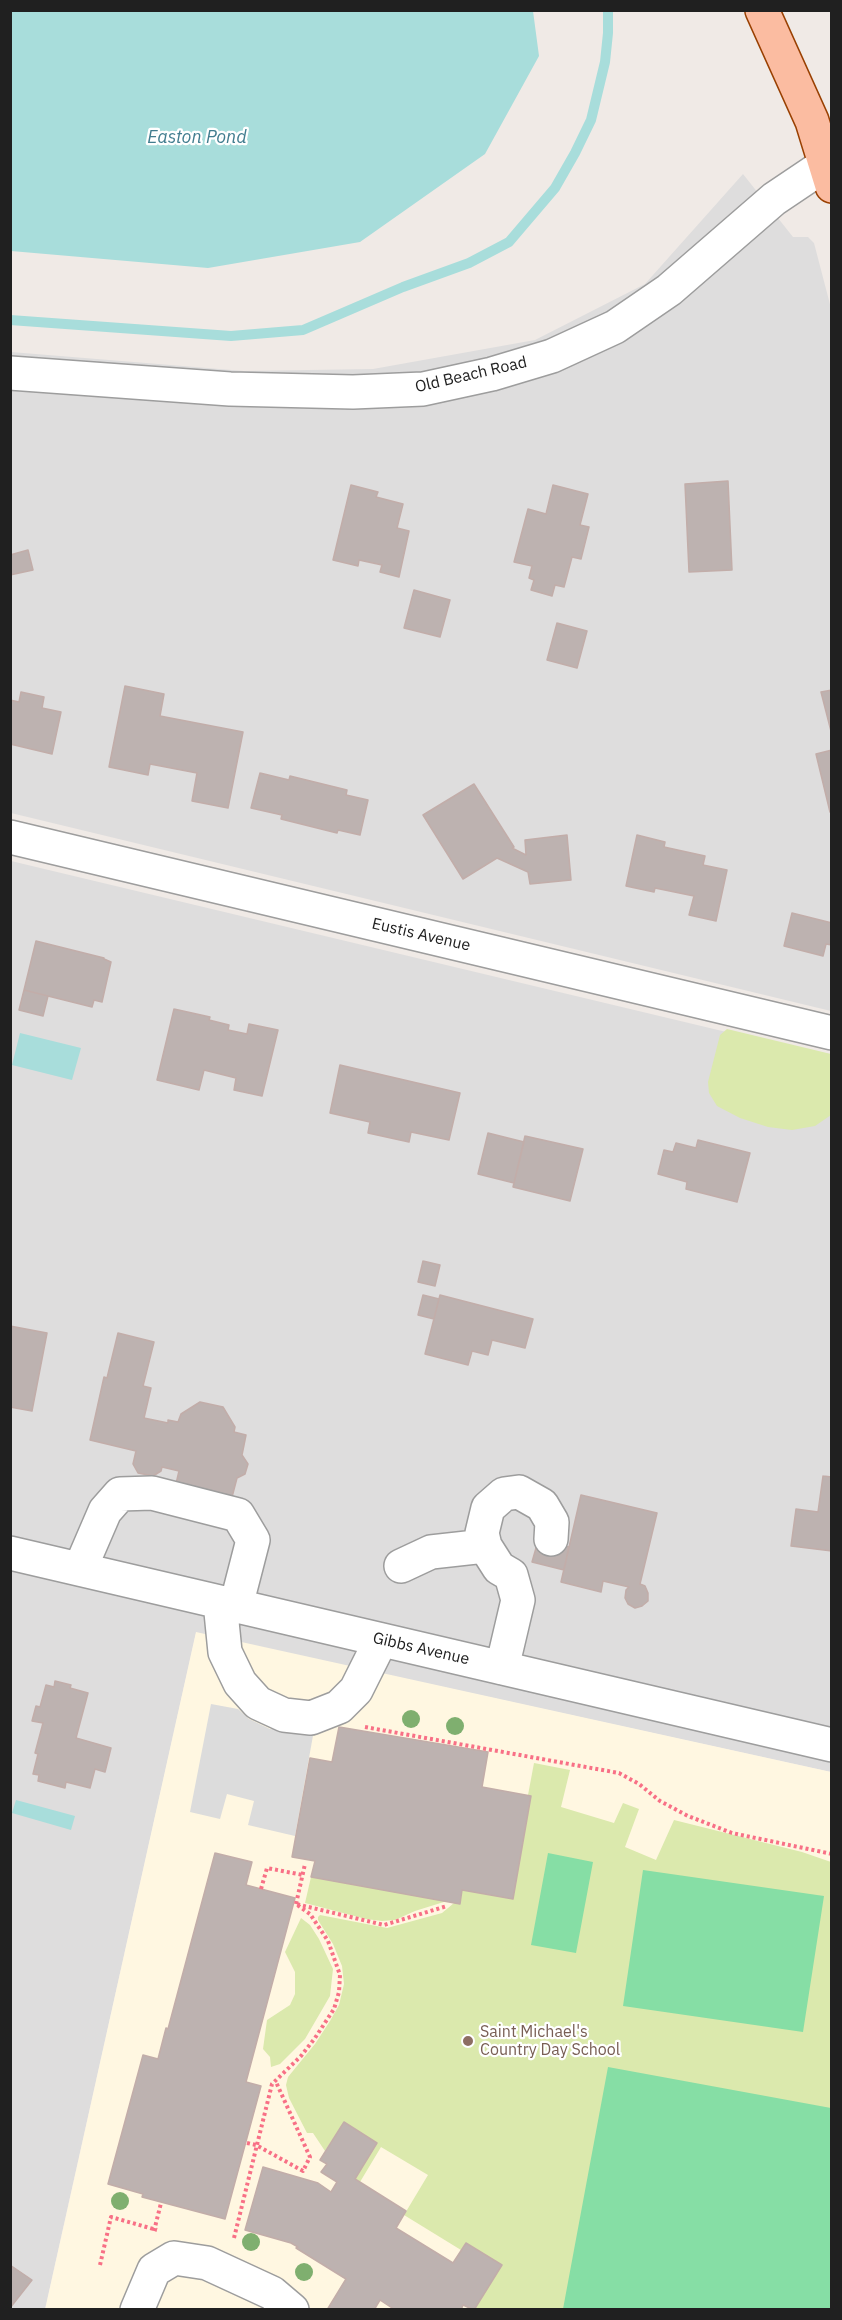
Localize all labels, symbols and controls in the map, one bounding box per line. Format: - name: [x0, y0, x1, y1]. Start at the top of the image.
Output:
- water label: Easton Pond: [147, 127, 247, 149]
- street label: Old Beach Road: [413, 353, 529, 397]
- street label: Eustis Avenue: [370, 914, 472, 956]
- street label: Gibbs Avenue: [371, 1629, 471, 1669]
- place label: Saint Michael's Country Day School: [480, 2022, 620, 2060]
- marker: Saint Michael's Country Day School: [461, 2034, 475, 2048]

